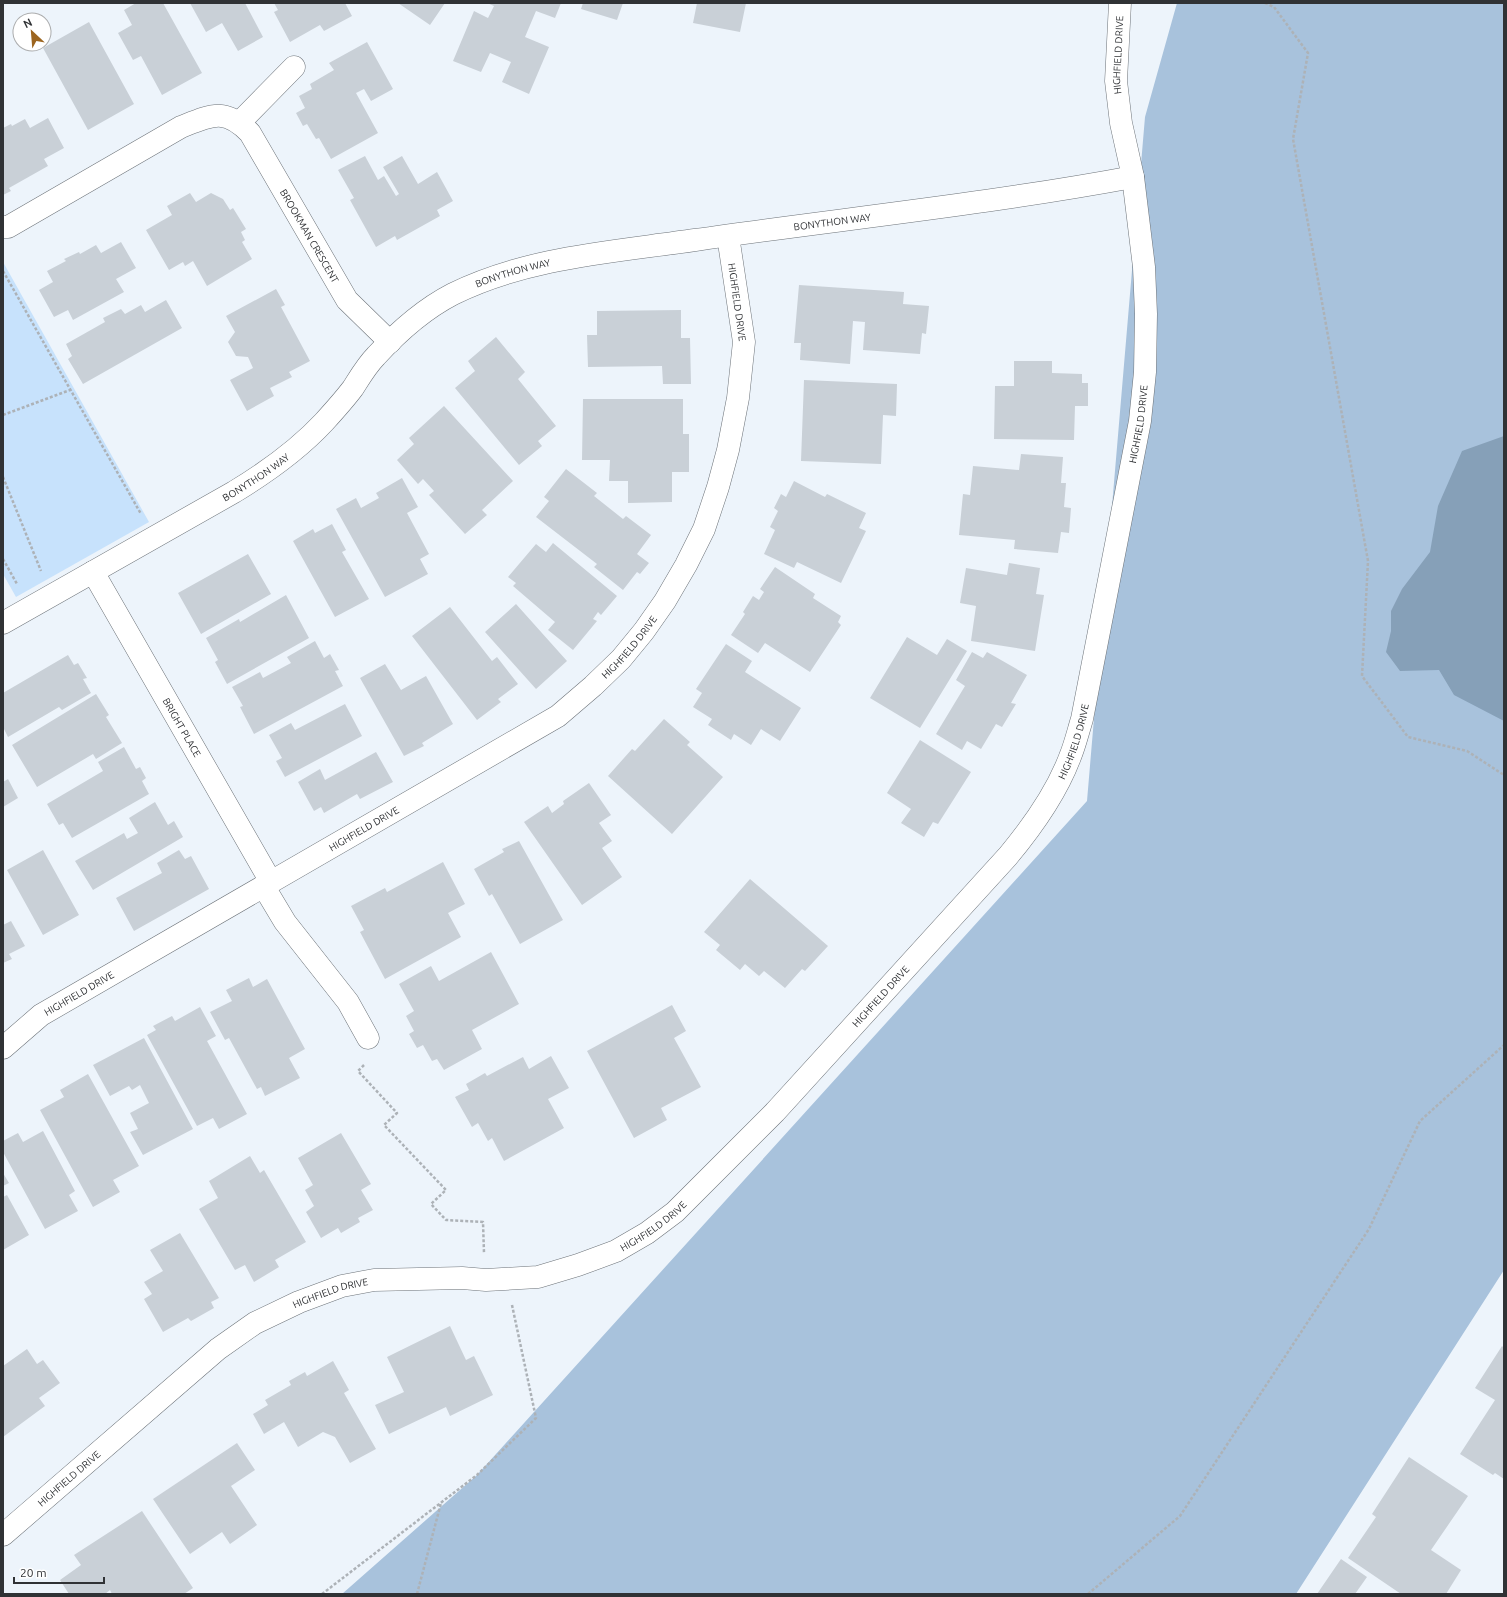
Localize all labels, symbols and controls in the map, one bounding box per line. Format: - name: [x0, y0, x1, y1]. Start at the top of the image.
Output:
- north arrow: [12, 12, 52, 52]
- street label: HIGHFIELD DRIVE: [1110, 15, 1125, 95]
- text: N: [21, 16, 34, 30]
- street label: BROOKMAN CRESCENT: [278, 187, 341, 285]
- street label: BONYTHON WAY: [793, 211, 872, 232]
- street label: BONYTHON WAY: [473, 256, 551, 289]
- street label: HIGHFIELD DRIVE: [726, 262, 748, 342]
- street label: HIGHFIELD DRIVE: [1126, 384, 1149, 464]
- street label: BONYTHON WAY: [220, 451, 291, 503]
- street label: HIGHFIELD DRIVE: [599, 613, 659, 680]
- street label: BRIGHT PLACE: [161, 696, 204, 759]
- street label: HIGHFIELD DRIVE: [1056, 702, 1090, 781]
- street label: HIGHFIELD DRIVE: [327, 804, 401, 853]
- street label: HIGHFIELD DRIVE: [850, 963, 911, 1029]
- street label: HIGHFIELD DRIVE: [42, 968, 116, 1018]
- street label: HIGHFIELD DRIVE: [618, 1198, 689, 1253]
- street label: HIGHFIELD DRIVE: [291, 1276, 369, 1310]
- street label: HIGHFIELD DRIVE: [35, 1448, 103, 1508]
- scale bar: [14, 1559, 104, 1585]
- text: 20 m: [20, 1566, 47, 1579]

